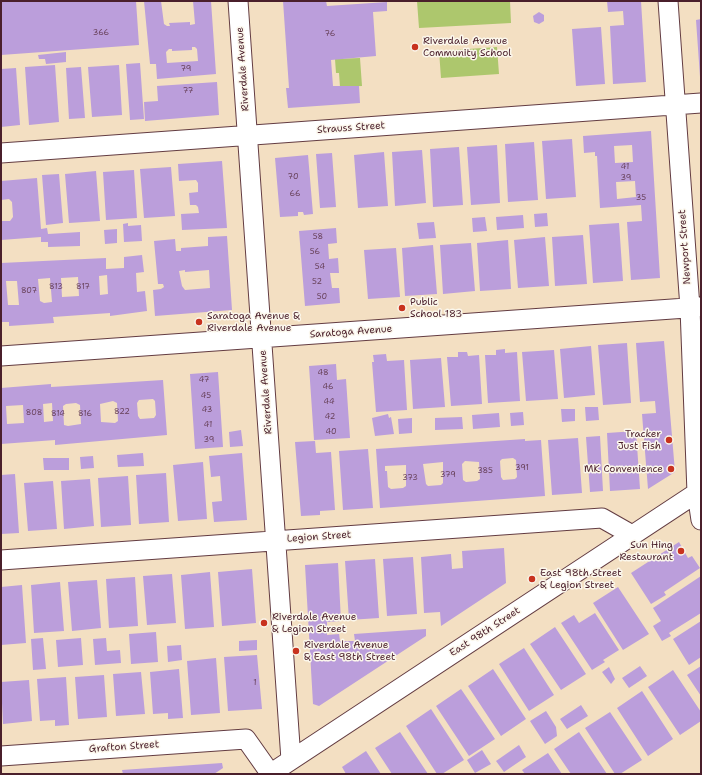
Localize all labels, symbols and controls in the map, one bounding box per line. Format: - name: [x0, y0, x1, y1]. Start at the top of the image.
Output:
- street label: Riverdale Avenue: [234, 26, 252, 112]
- house number: 366: [93, 28, 109, 38]
- house number: 76: [325, 29, 335, 39]
- place label: Riverdale Avenue Community School: [423, 35, 511, 58]
- marker: Riverdale Avenue Community School: [410, 42, 420, 52]
- house number: 79: [181, 64, 191, 74]
- house number: 77: [183, 86, 193, 96]
- street label: Strauss Street: [317, 120, 385, 136]
- house number: 41: [621, 162, 629, 172]
- house number: 70: [287, 172, 299, 182]
- house number: 39: [621, 173, 631, 183]
- house number: 66: [290, 189, 300, 199]
- house number: 35: [636, 193, 646, 203]
- street label: Newport Street: [676, 209, 694, 285]
- house number: 58: [313, 232, 323, 242]
- house number: 56: [310, 247, 320, 257]
- house number: 54: [315, 262, 325, 272]
- house number: 52: [312, 277, 322, 287]
- house number: 813: [49, 282, 63, 292]
- house number: 817: [76, 282, 90, 292]
- house number: 807: [21, 286, 37, 296]
- house number: 50: [317, 292, 327, 302]
- place label: Public School 183: [410, 296, 462, 320]
- marker: Public School 183: [397, 303, 407, 313]
- place label: Saratoga Avenue & Riverdale Avenue: [207, 310, 299, 334]
- marker: Saratoga Avenue & Riverdale Avenue: [194, 317, 204, 327]
- street label: Saratoga Avenue: [309, 323, 393, 341]
- street label: Riverdale Avenue: [257, 349, 275, 435]
- house number: 48: [317, 368, 329, 378]
- house number: 47: [199, 375, 209, 385]
- house number: 46: [322, 382, 334, 392]
- house number: 45: [201, 391, 211, 401]
- house number: 44: [324, 397, 334, 407]
- house number: 43: [202, 405, 212, 415]
- house number: 822: [114, 407, 130, 417]
- house number: 808: [26, 408, 42, 418]
- house number: 814: [51, 409, 65, 419]
- house number: 816: [78, 409, 92, 419]
- house number: 42: [325, 412, 335, 422]
- house number: 41: [204, 420, 212, 430]
- house number: 40: [325, 427, 337, 437]
- place label: Tracker Just Fish: [618, 428, 661, 452]
- house number: 39: [204, 435, 214, 445]
- marker: Tracker Just Fish: [664, 435, 674, 445]
- house number: 391: [515, 463, 529, 473]
- place label: MK Convenience: [584, 463, 663, 475]
- marker: MK Convenience: [666, 464, 676, 474]
- house number: 385: [477, 466, 493, 476]
- house number: 379: [440, 470, 456, 480]
- house number: 373: [402, 473, 418, 483]
- street label: Legion Street: [286, 529, 352, 545]
- place label: Sun Hing Restaurant: [619, 539, 673, 562]
- marker: Sun Hing Restaurant: [676, 546, 686, 556]
- place label: East 98th Street & Legion Street: [540, 567, 622, 590]
- marker: East 98th Street & Legion Street: [527, 574, 537, 584]
- street label: East 98th Street: [447, 605, 523, 659]
- place label: Riverdale Avenue & Legion Street: [272, 611, 356, 634]
- marker: Riverdale Avenue & Legion Street: [259, 618, 269, 628]
- place label: Riverdale Avenue & East 98th Street: [304, 639, 395, 662]
- marker: Riverdale Avenue & East 98th Street: [291, 646, 301, 656]
- house number: 1: [253, 678, 257, 688]
- street label: Grafton Street: [88, 739, 160, 755]

